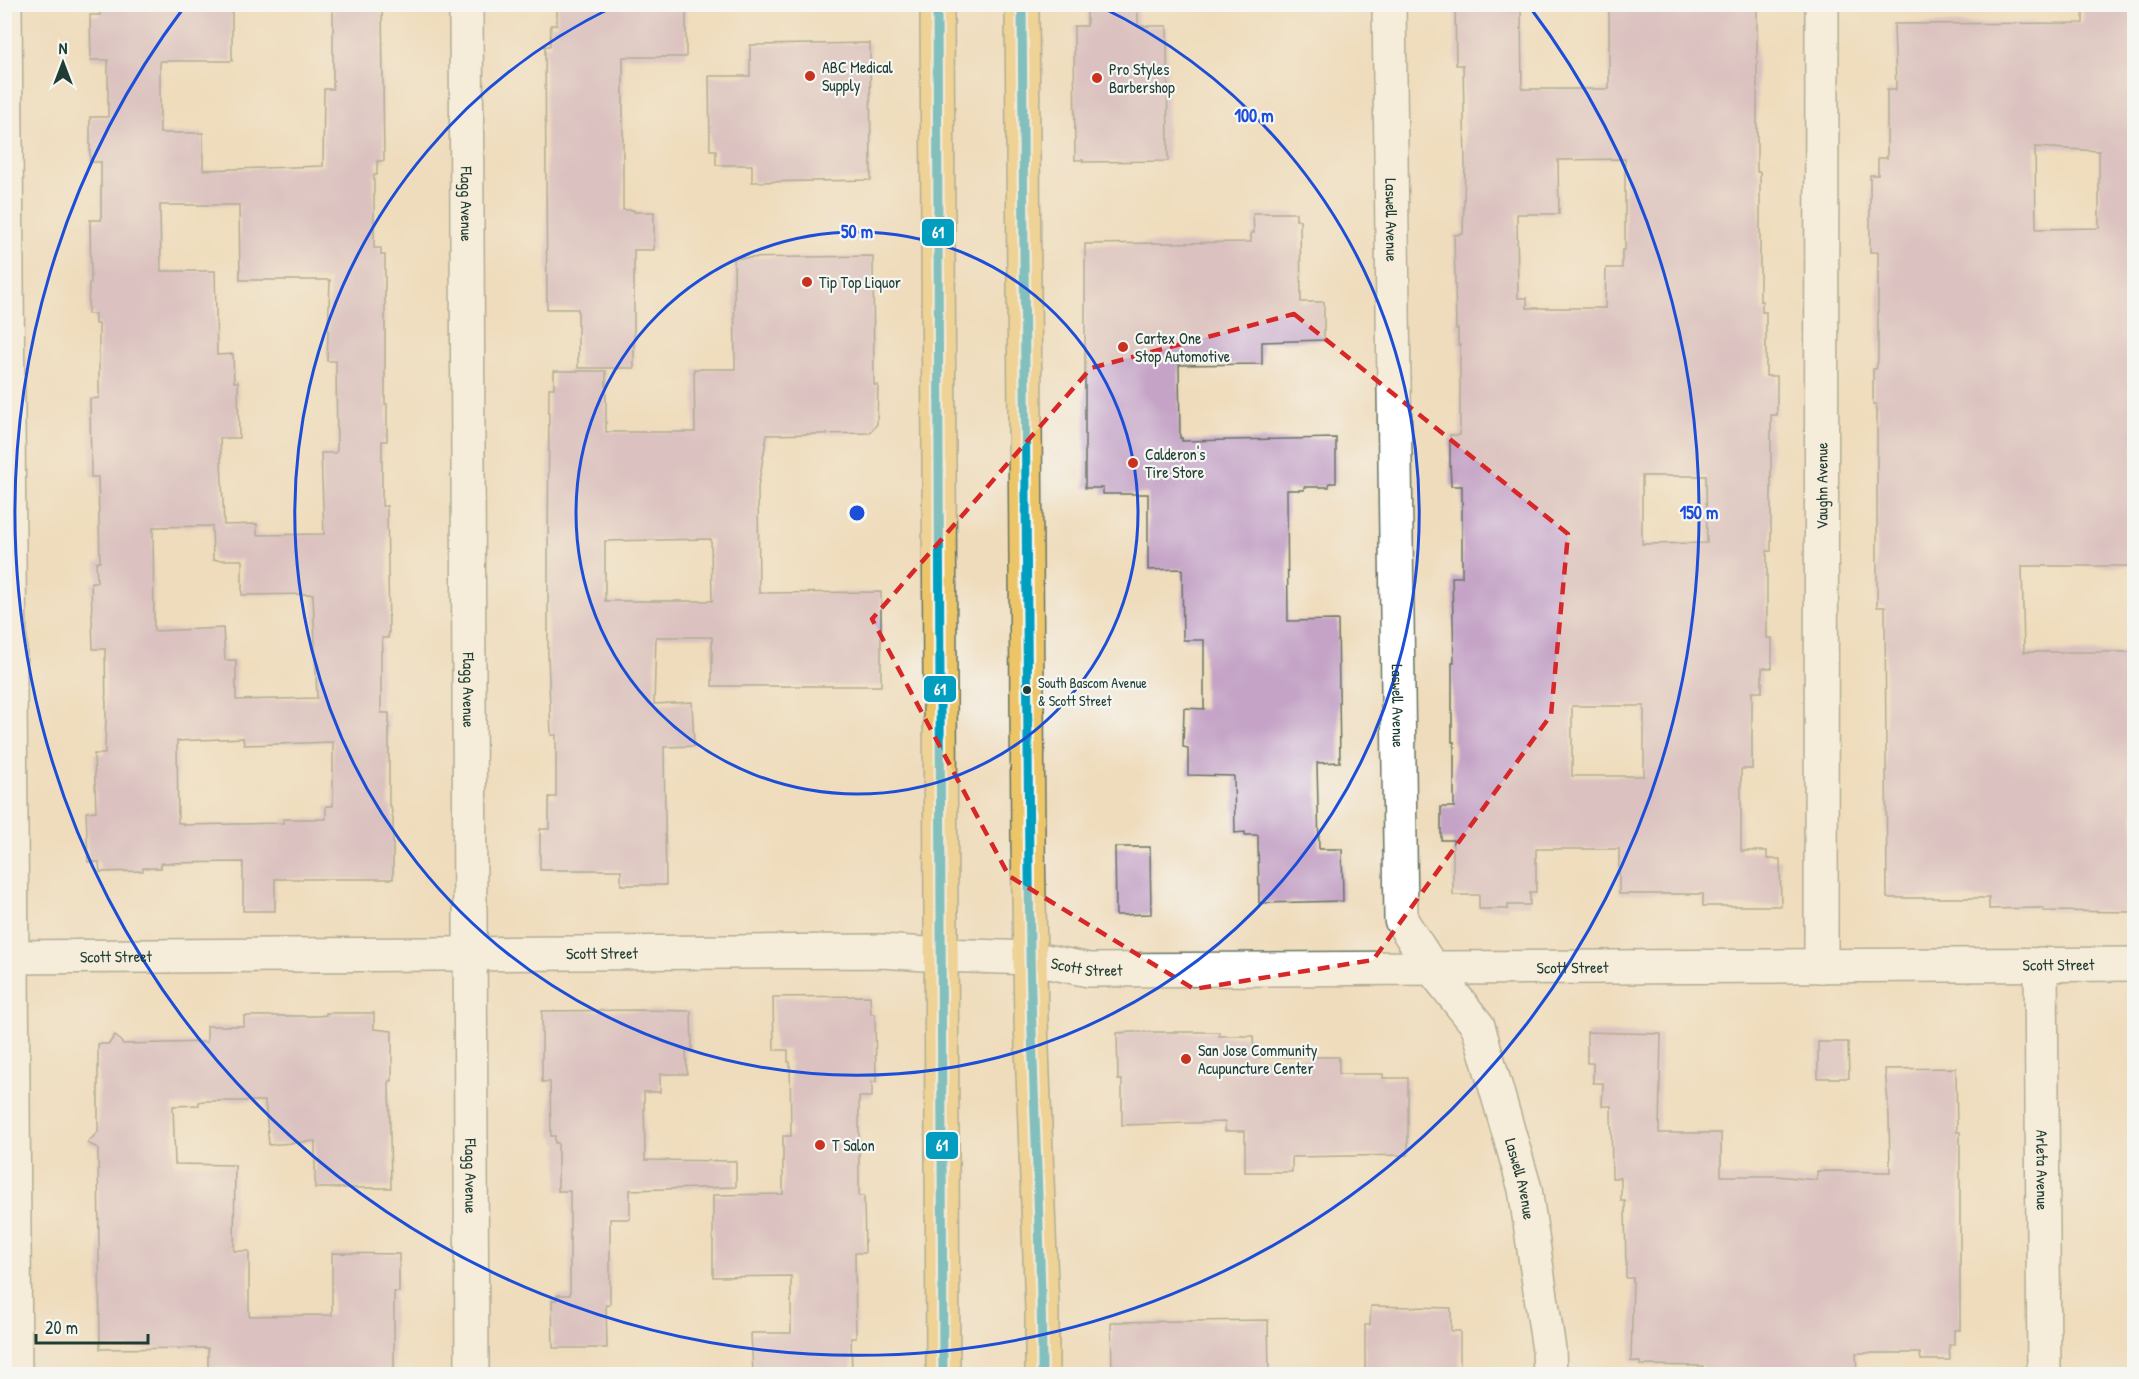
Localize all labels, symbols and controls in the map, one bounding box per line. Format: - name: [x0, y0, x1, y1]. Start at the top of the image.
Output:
- north arrow: [33, 33, 93, 93]
- text: N: [59, 37, 68, 59]
- place label: ABC Medical Supply: [822, 56, 894, 96]
- place label: Pro Styles Barbershop: [1109, 58, 1175, 98]
- marker: ABC Medical Supply: [803, 69, 817, 83]
- marker: Pro Styles Barbershop: [1090, 71, 1104, 85]
- text: 100 m: [1234, 103, 1274, 128]
- street label: Flagg Avenue: [456, 165, 478, 242]
- street label: Laswell Avenue: [1380, 178, 1403, 262]
- line badge: 61: [921, 218, 955, 247]
- text: 50 m: [841, 219, 873, 244]
- text: 61: [932, 221, 944, 243]
- place label: Tip Top Liquor: [819, 271, 901, 293]
- marker: Tip Top Liquor: [800, 275, 814, 289]
- place label: Cartex One Stop Automotive: [1135, 327, 1231, 367]
- marker: Cartex One Stop Automotive: [1116, 340, 1130, 354]
- street label: Vaughn Avenue: [1810, 442, 1833, 530]
- place label: Calderon's Tire Store: [1145, 443, 1206, 483]
- marker: Calderon's Tire Store: [1126, 456, 1140, 470]
- text: 150 m: [1680, 500, 1718, 525]
- centre of rings: [847, 503, 867, 523]
- street label: Flagg Avenue: [458, 651, 480, 728]
- street label: Laswell Avenue: [1387, 664, 1410, 748]
- place label: South Bascom Avenue & Scott Street: [1038, 673, 1147, 710]
- line badge: 61: [923, 675, 957, 703]
- text: 61: [934, 678, 946, 700]
- marker: South Bascom Avenue & Scott Street: [1021, 684, 1033, 696]
- street label: Scott Street: [566, 942, 639, 964]
- street label: Scott Street: [80, 945, 153, 967]
- street label: Scott Street: [1049, 952, 1123, 982]
- street label: Scott Street: [2022, 953, 2095, 976]
- street label: Scott Street: [1536, 956, 1609, 978]
- place label: San Jose Community Acupuncture Center: [1198, 1039, 1318, 1079]
- marker: San Jose Community Acupuncture Center: [1179, 1052, 1193, 1066]
- street label: Arleta Avenue: [2031, 1130, 2054, 1211]
- line badge: 61: [925, 1131, 959, 1160]
- place label: T Salon: [832, 1134, 875, 1156]
- text: 61: [936, 1134, 948, 1156]
- street label: Laswell Avenue: [1500, 1135, 1541, 1222]
- street label: Flagg Avenue: [460, 1137, 482, 1214]
- marker: T Salon: [813, 1138, 827, 1152]
- scale bar: [36, 1307, 148, 1345]
- text: 20 m: [45, 1315, 78, 1340]

